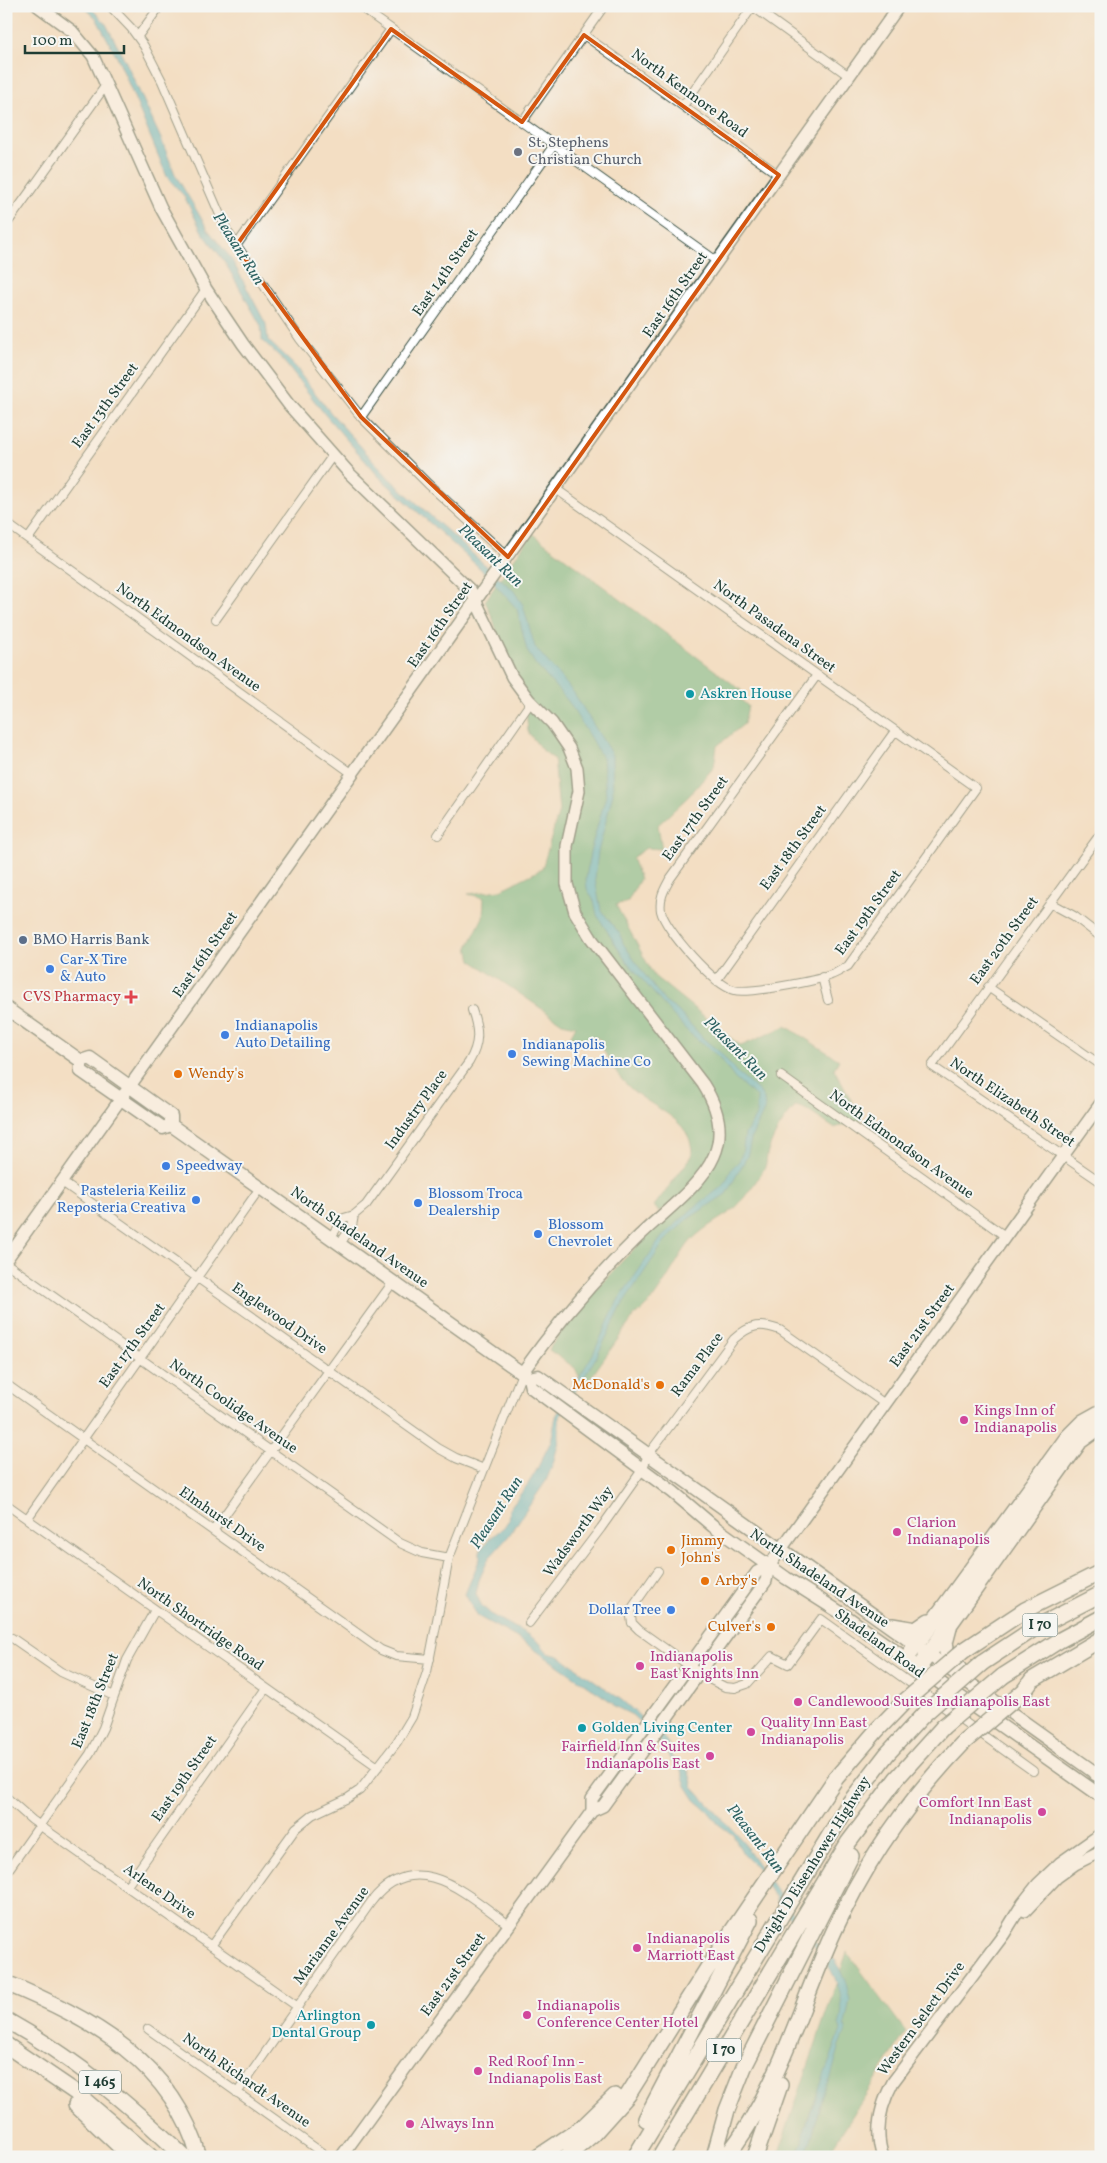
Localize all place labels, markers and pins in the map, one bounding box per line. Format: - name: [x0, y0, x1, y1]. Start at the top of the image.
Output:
- place label: St. Stephens Christian Church: [528, 133, 642, 171]
- marker: St. Stephens Christian Church: [512, 146, 524, 158]
- place label: Askren House: [700, 684, 792, 705]
- marker: Askren House: [684, 688, 696, 700]
- place label: BMO Harris Bank: [33, 930, 149, 951]
- marker: BMO Harris Bank: [17, 934, 29, 946]
- place label: Car-X Tire & Auto: [60, 950, 127, 988]
- marker: Car-X Tire & Auto: [44, 963, 56, 975]
- place label: CVS Pharmacy: [23, 987, 121, 1008]
- marker: CVS Pharmacy: [125, 991, 137, 1003]
- place label: Indianapolis Auto Detailing: [235, 1016, 331, 1054]
- marker: Indianapolis Auto Detailing: [219, 1029, 231, 1041]
- place label: Indianapolis Sewing Machine Co: [522, 1035, 651, 1073]
- marker: Indianapolis Sewing Machine Co: [506, 1048, 518, 1060]
- place label: Wendy's: [188, 1064, 244, 1085]
- marker: Wendy's: [172, 1068, 184, 1080]
- place label: Speedway: [176, 1156, 242, 1177]
- marker: Speedway: [160, 1160, 172, 1172]
- place label: Pasteleria Keiliz Reposteria Creativa: [57, 1181, 186, 1219]
- place label: Blossom Troca Dealership: [428, 1184, 523, 1222]
- marker: Pasteleria Keiliz Reposteria Creativa: [190, 1194, 202, 1206]
- marker: Blossom Troca Dealership: [412, 1197, 424, 1209]
- place label: Blossom Chevrolet: [548, 1215, 613, 1253]
- marker: Blossom Chevrolet: [532, 1228, 544, 1240]
- place label: McDonald's: [572, 1375, 650, 1396]
- marker: McDonald's: [654, 1379, 666, 1391]
- place label: Kings Inn of Indianapolis: [974, 1401, 1057, 1439]
- marker: Kings Inn of Indianapolis: [958, 1414, 970, 1426]
- place label: Clarion Indianapolis: [907, 1513, 990, 1551]
- marker: Clarion Indianapolis: [891, 1526, 903, 1538]
- place label: Jimmy John's: [681, 1531, 725, 1569]
- marker: Jimmy John's: [665, 1544, 677, 1556]
- place label: Arby's: [715, 1571, 757, 1592]
- marker: Arby's: [699, 1575, 711, 1587]
- place label: Dollar Tree: [588, 1600, 661, 1621]
- marker: Dollar Tree: [665, 1604, 677, 1616]
- place label: Culver's: [708, 1617, 761, 1638]
- marker: Culver's: [765, 1621, 777, 1633]
- place label: Indianapolis East Knights Inn: [650, 1647, 759, 1685]
- marker: Indianapolis East Knights Inn: [634, 1660, 646, 1672]
- place label: Candlewood Suites Indianapolis East: [808, 1692, 1050, 1713]
- marker: Candlewood Suites Indianapolis East: [792, 1696, 804, 1708]
- place label: Quality Inn East Indianapolis: [761, 1713, 867, 1751]
- place label: Golden Living Center: [592, 1718, 732, 1739]
- marker: Golden Living Center: [576, 1722, 588, 1734]
- marker: Quality Inn East Indianapolis: [745, 1726, 757, 1738]
- place label: Fairfield Inn & Suites Indianapolis East: [561, 1737, 700, 1775]
- marker: Fairfield Inn & Suites Indianapolis East: [704, 1750, 716, 1762]
- place label: Comfort Inn East Indianapolis: [919, 1793, 1032, 1831]
- marker: Comfort Inn East Indianapolis: [1036, 1806, 1048, 1818]
- place label: Indianapolis Marriott East: [647, 1929, 735, 1967]
- marker: Indianapolis Marriott East: [631, 1942, 643, 1954]
- place label: Indianapolis Conference Center Hotel: [537, 1996, 699, 2034]
- place label: Arlington Dental Group: [271, 2006, 361, 2044]
- marker: Indianapolis Conference Center Hotel: [521, 2009, 533, 2021]
- marker: Arlington Dental Group: [365, 2019, 377, 2031]
- place label: Red Roof Inn - Indianapolis East: [488, 2052, 602, 2090]
- marker: Red Roof Inn - Indianapolis East: [472, 2065, 484, 2077]
- place label: Always Inn: [420, 2114, 494, 2135]
- marker: Always Inn: [404, 2118, 416, 2130]

